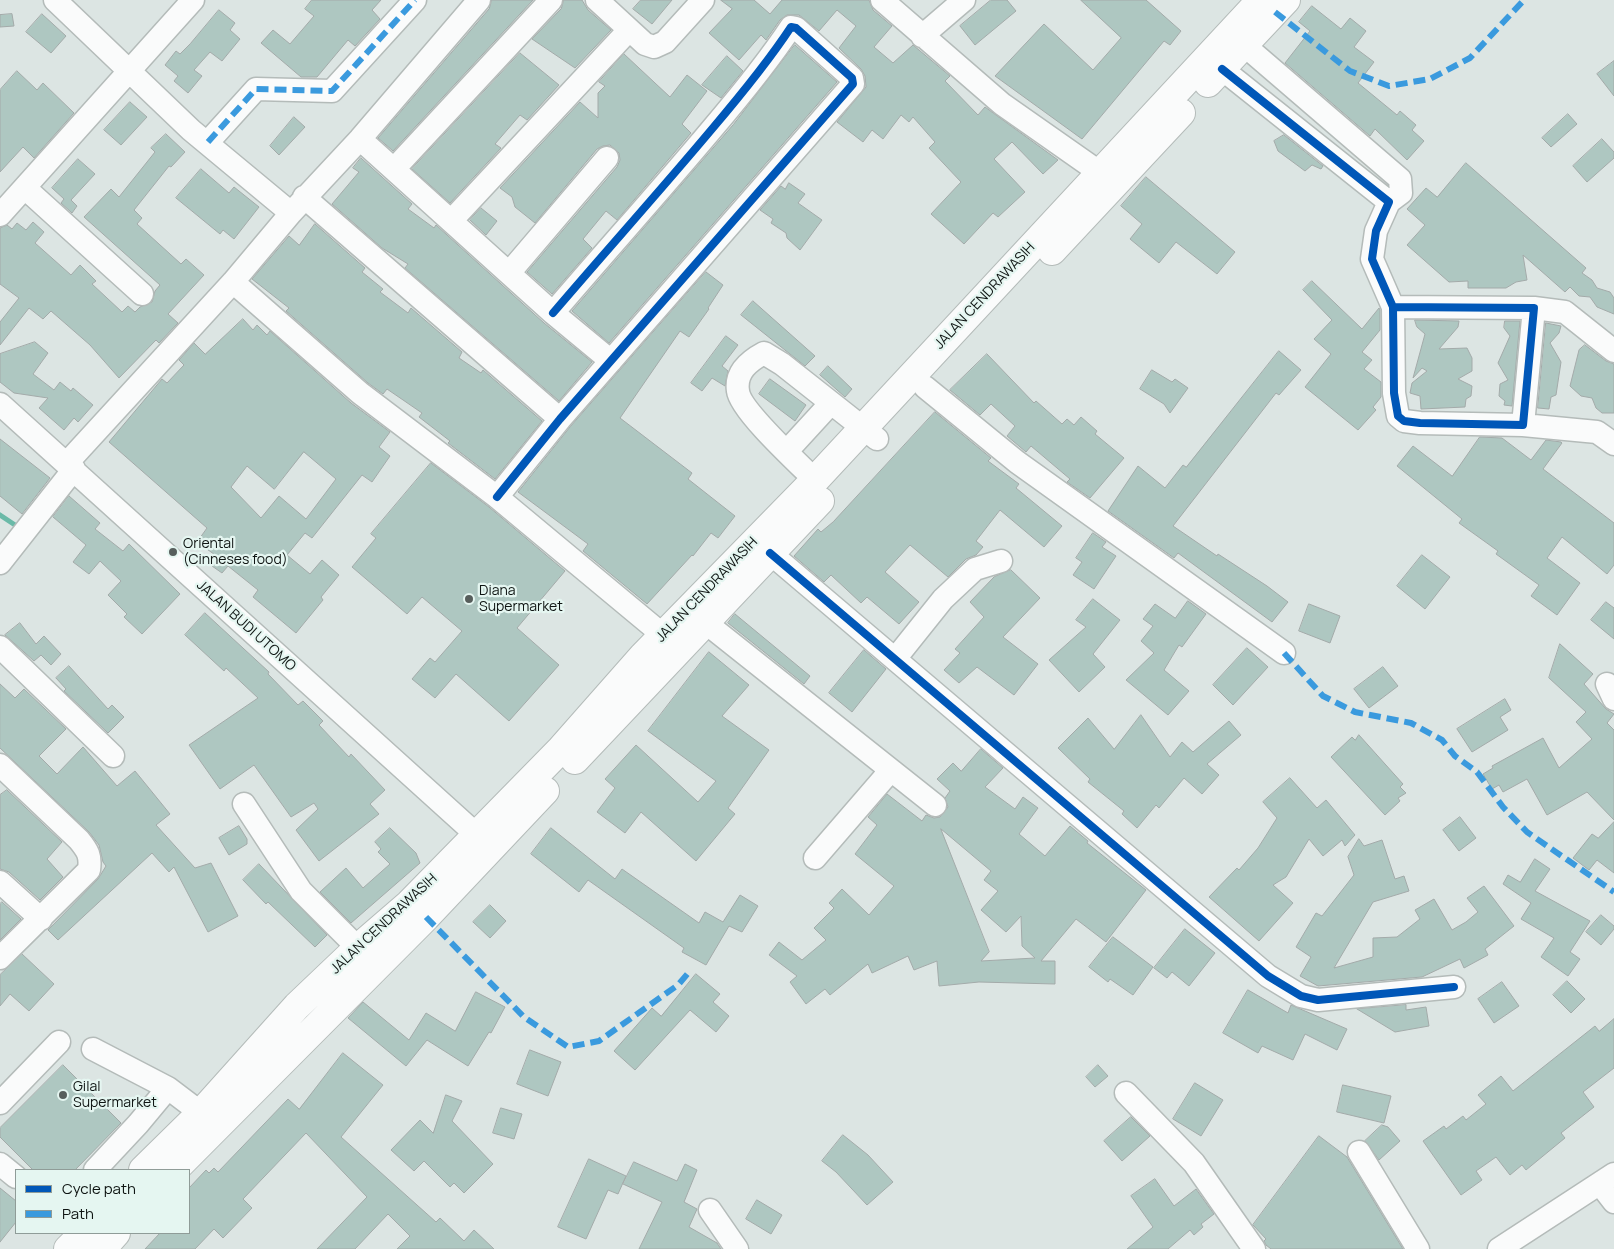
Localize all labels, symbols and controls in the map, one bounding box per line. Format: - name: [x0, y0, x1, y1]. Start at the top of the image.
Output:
- street label: JALAN CENDRAWASIH: [931, 239, 1039, 353]
- street label: JALAN CENDRAWASIH: [653, 534, 761, 646]
- place label: Oriental (Cinneses food): [183, 536, 288, 568]
- marker: Oriental (Cinneses food): [167, 546, 179, 558]
- street label: JALAN BUDI UTOMO: [193, 577, 299, 675]
- place label: Diana Supermarket: [479, 583, 563, 616]
- marker: Diana Supermarket: [463, 593, 475, 605]
- street label: JALAN CENDRAWASIH: [327, 870, 441, 978]
- place label: Gilal Supermarket: [73, 1079, 157, 1112]
- marker: Gilal Supermarket: [57, 1089, 69, 1101]
- legend: [15, 1169, 190, 1234]
- text: Cycle path: [62, 1178, 136, 1199]
- text: Path: [62, 1203, 94, 1224]

